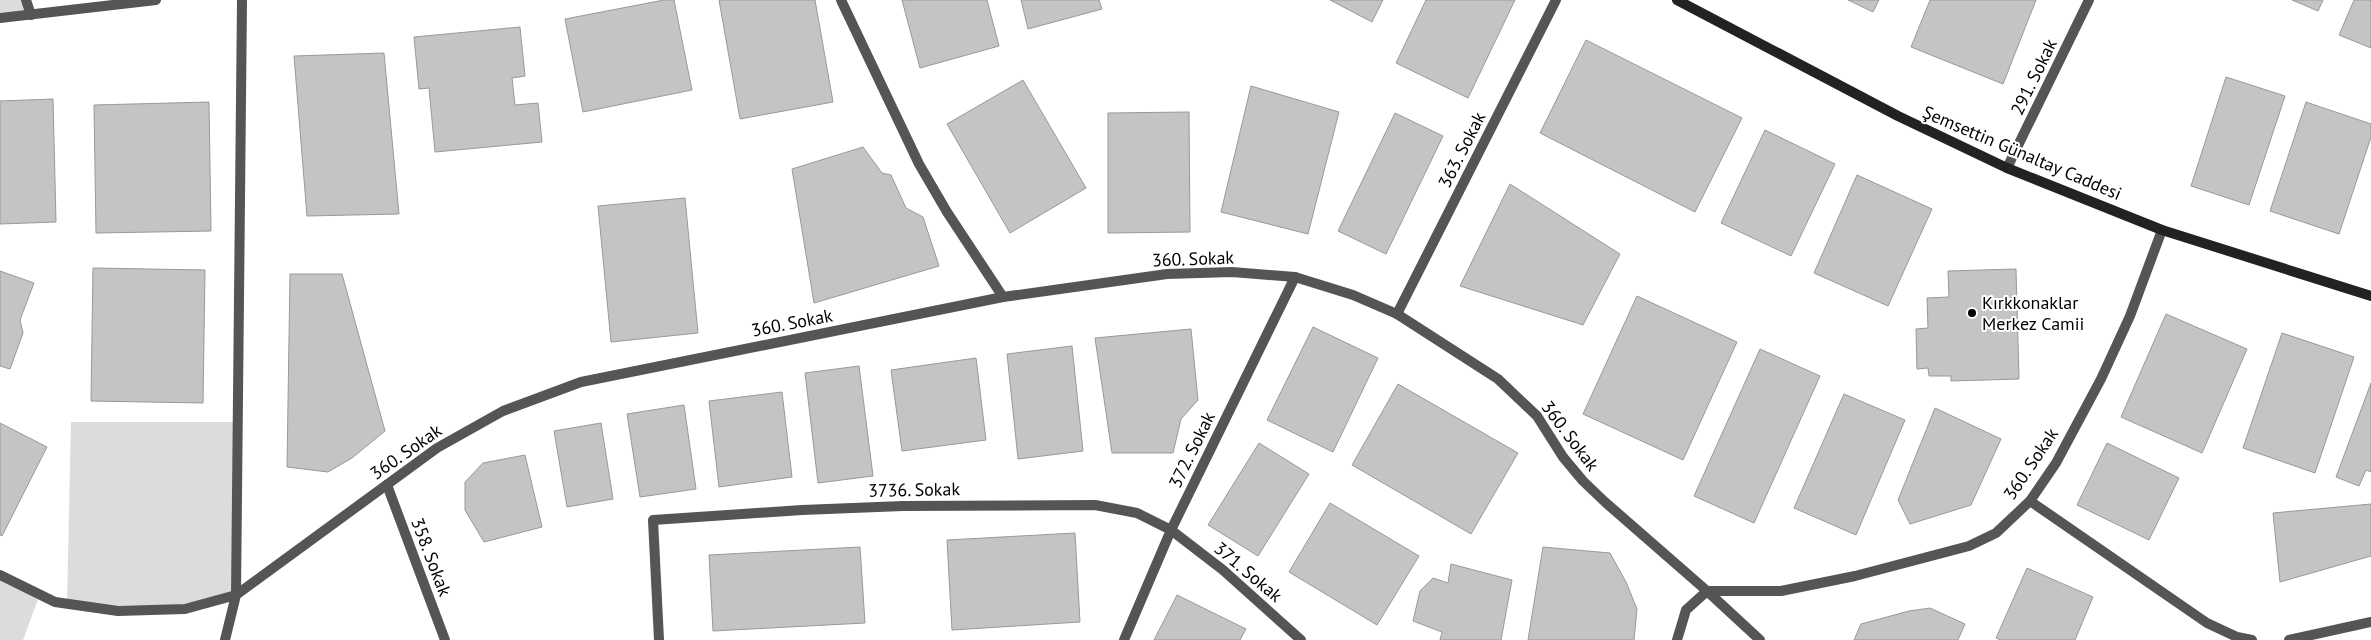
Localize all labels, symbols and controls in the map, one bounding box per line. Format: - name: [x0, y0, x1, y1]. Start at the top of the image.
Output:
- street label: 291. Sokak: [2005, 35, 2062, 119]
- street label: Şemsettin Günaltay Caddesi: [1919, 100, 2125, 205]
- street label: 363. Sokak: [1433, 108, 1491, 192]
- street label: 360. Sokak: [1152, 246, 1235, 271]
- place label: Kırkkonaklar Merkez Camii: [1982, 291, 2084, 335]
- street label: 360. Sokak: [749, 303, 835, 342]
- marker: Kırkkonaklar Merkez Camii: [1966, 307, 1978, 319]
- street label: 360. Sokak: [1537, 396, 1605, 476]
- street label: 372. Sokak: [1163, 408, 1220, 492]
- street label: 360. Sokak: [366, 418, 446, 485]
- street label: 360. Sokak: [1998, 423, 2063, 504]
- street label: 3736. Sokak: [868, 477, 960, 502]
- street label: 358. Sokak: [406, 514, 457, 600]
- street label: 371. Sokak: [1209, 536, 1287, 607]

